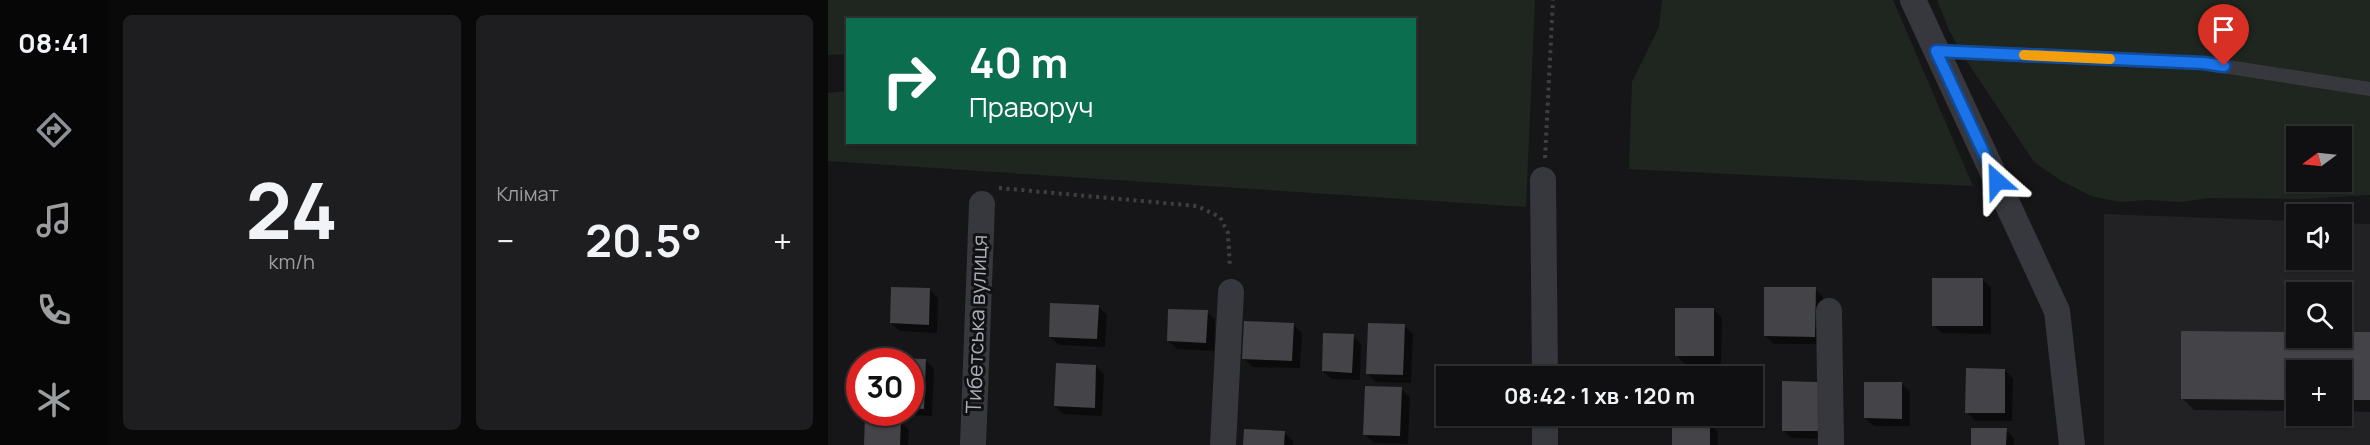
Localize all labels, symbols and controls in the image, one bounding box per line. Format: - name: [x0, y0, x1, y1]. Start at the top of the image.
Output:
- pin: [2198, 4, 2249, 66]
- icon: arrive: [2207, 13, 2240, 46]
- text: 08:41: [18, 24, 90, 61]
- text: 40 m: [969, 33, 1068, 91]
- icon: right: [870, 42, 948, 120]
- text: Праворуч: [969, 88, 1093, 125]
- icon: directions: [33, 109, 75, 151]
- north arrow: [2286, 126, 2352, 192]
- map controls: [2286, 126, 2352, 426]
- position arrow: [1965, 149, 2029, 213]
- text: 24: [246, 156, 338, 262]
- text: Клімат: [497, 180, 559, 207]
- icon: music: [33, 199, 75, 241]
- button: sound: [2286, 204, 2352, 270]
- text: 20.5°: [585, 209, 702, 271]
- text: −: [497, 218, 514, 263]
- text: +: [773, 218, 792, 263]
- street label: Тибетська вулиця: [959, 234, 993, 414]
- text: km/h: [268, 248, 315, 275]
- button: search: [2286, 282, 2352, 348]
- icon: phone: [33, 289, 75, 331]
- speed limit sign: 30: [846, 348, 924, 426]
- button: +: [2286, 360, 2352, 426]
- icon: climate: [33, 379, 75, 421]
- text: 08:42 · 1 хв · 120 m: [1504, 381, 1695, 411]

